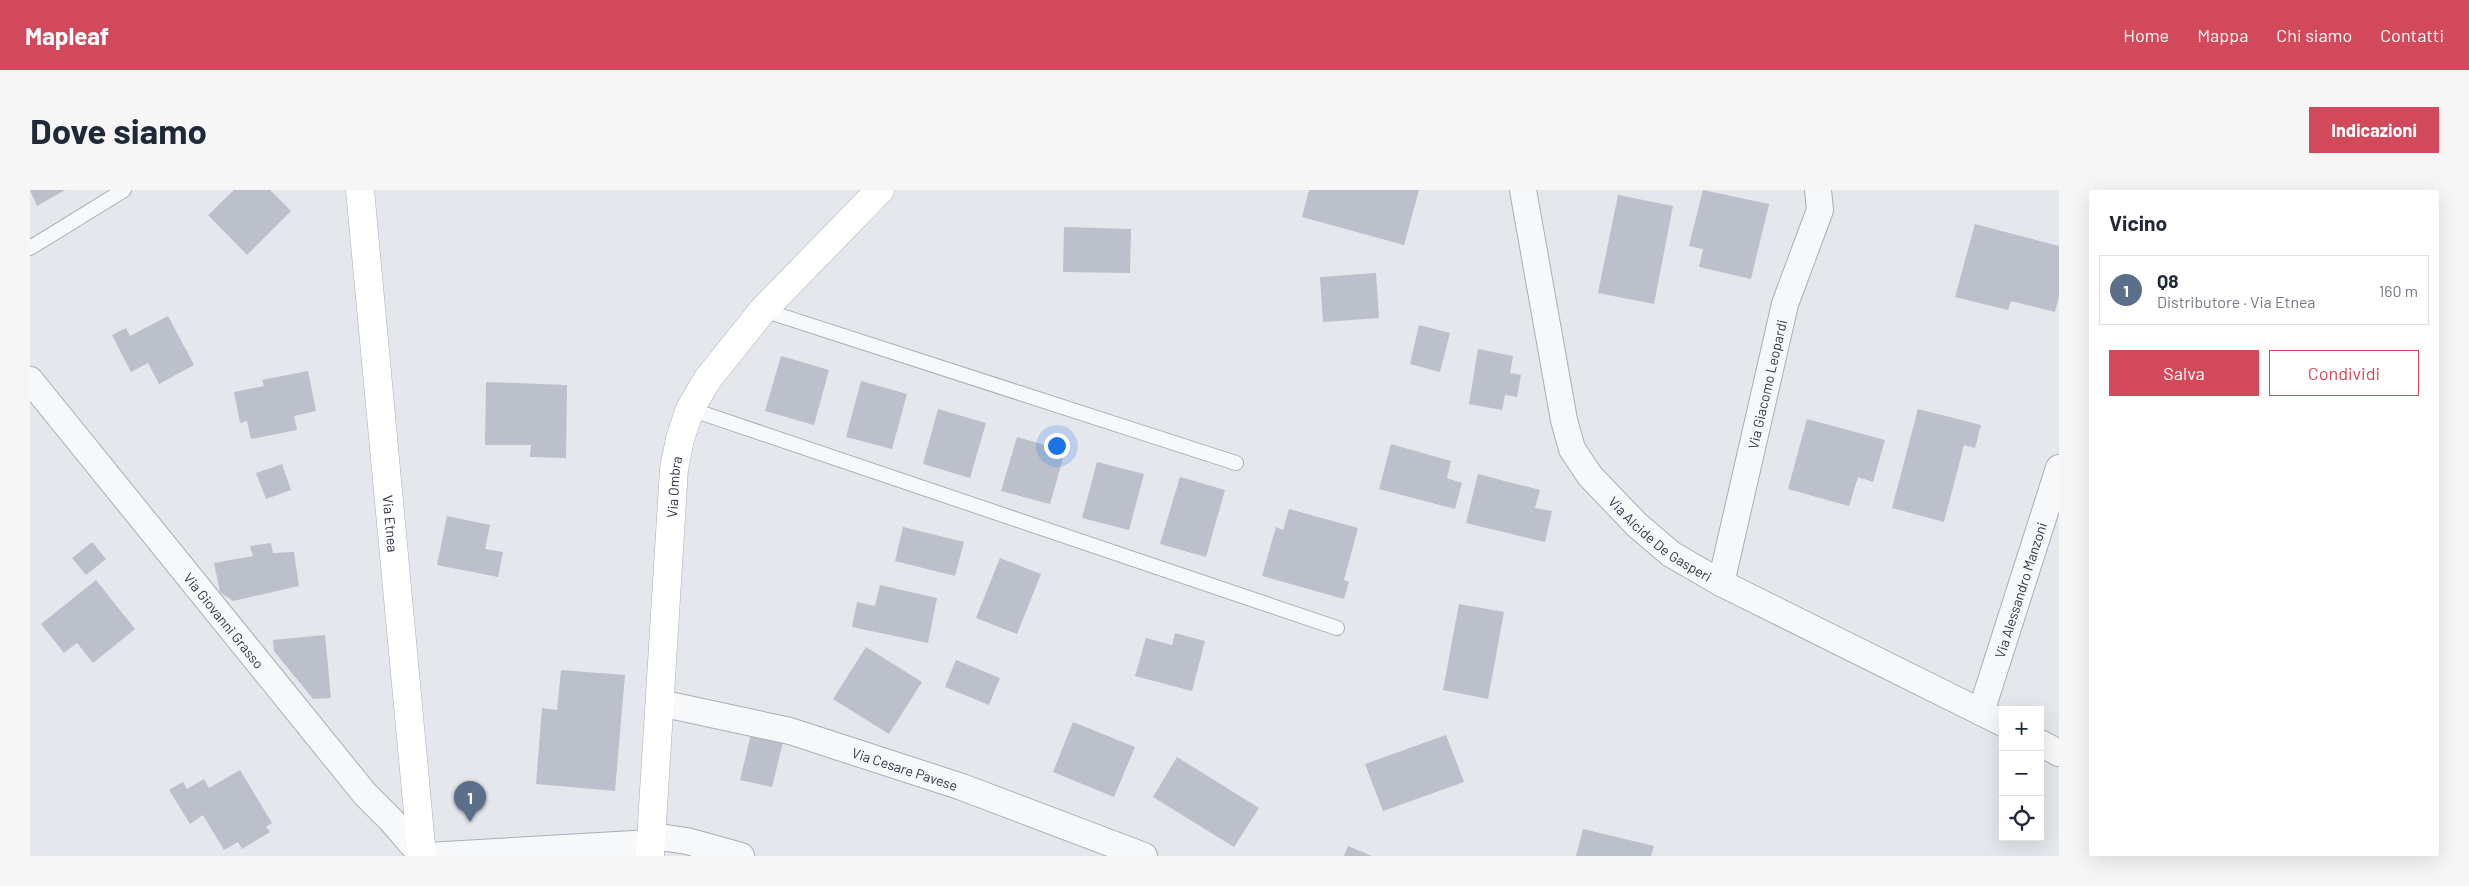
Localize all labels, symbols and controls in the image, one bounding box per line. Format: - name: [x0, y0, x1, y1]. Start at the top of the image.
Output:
- text: Mapleaf: [25, 21, 109, 50]
- text: Home: [2123, 24, 2169, 46]
- text: Mappa: [2197, 24, 2248, 46]
- text: Chi siamo: [2276, 24, 2352, 46]
- text: Contatti: [2380, 24, 2444, 46]
- button: Indicazioni: [2309, 107, 2439, 153]
- text: Dove siamo: [30, 109, 207, 151]
- text: Vicino: [2109, 210, 2167, 235]
- text: Q8: [2157, 269, 2179, 292]
- text: 1: [2123, 281, 2129, 300]
- text: 160 m: [2379, 281, 2418, 300]
- text: Distributore · Via Etnea: [2157, 292, 2316, 311]
- street label: Via Giacomo Leopardi: [1744, 318, 1790, 450]
- button: Salva: [2109, 350, 2259, 396]
- button: Condividi: [2269, 350, 2419, 396]
- your location: [1044, 433, 1070, 459]
- street label: Via Ombra: [662, 454, 685, 518]
- street label: Via Alcide De Gasperi: [1605, 493, 1715, 584]
- street label: Via Etnea: [380, 494, 402, 553]
- street label: Via Alessandro Manzoni: [1990, 520, 2050, 660]
- street label: Via Giovanni Grasso: [181, 569, 268, 672]
- map controls: [1999, 706, 2044, 841]
- button: +: [1999, 706, 2044, 751]
- street label: Via Cesare Pavese: [850, 743, 960, 794]
- button: −: [1999, 751, 2044, 796]
- pin: 1: [454, 781, 486, 822]
- button: locate: [1999, 796, 2044, 841]

